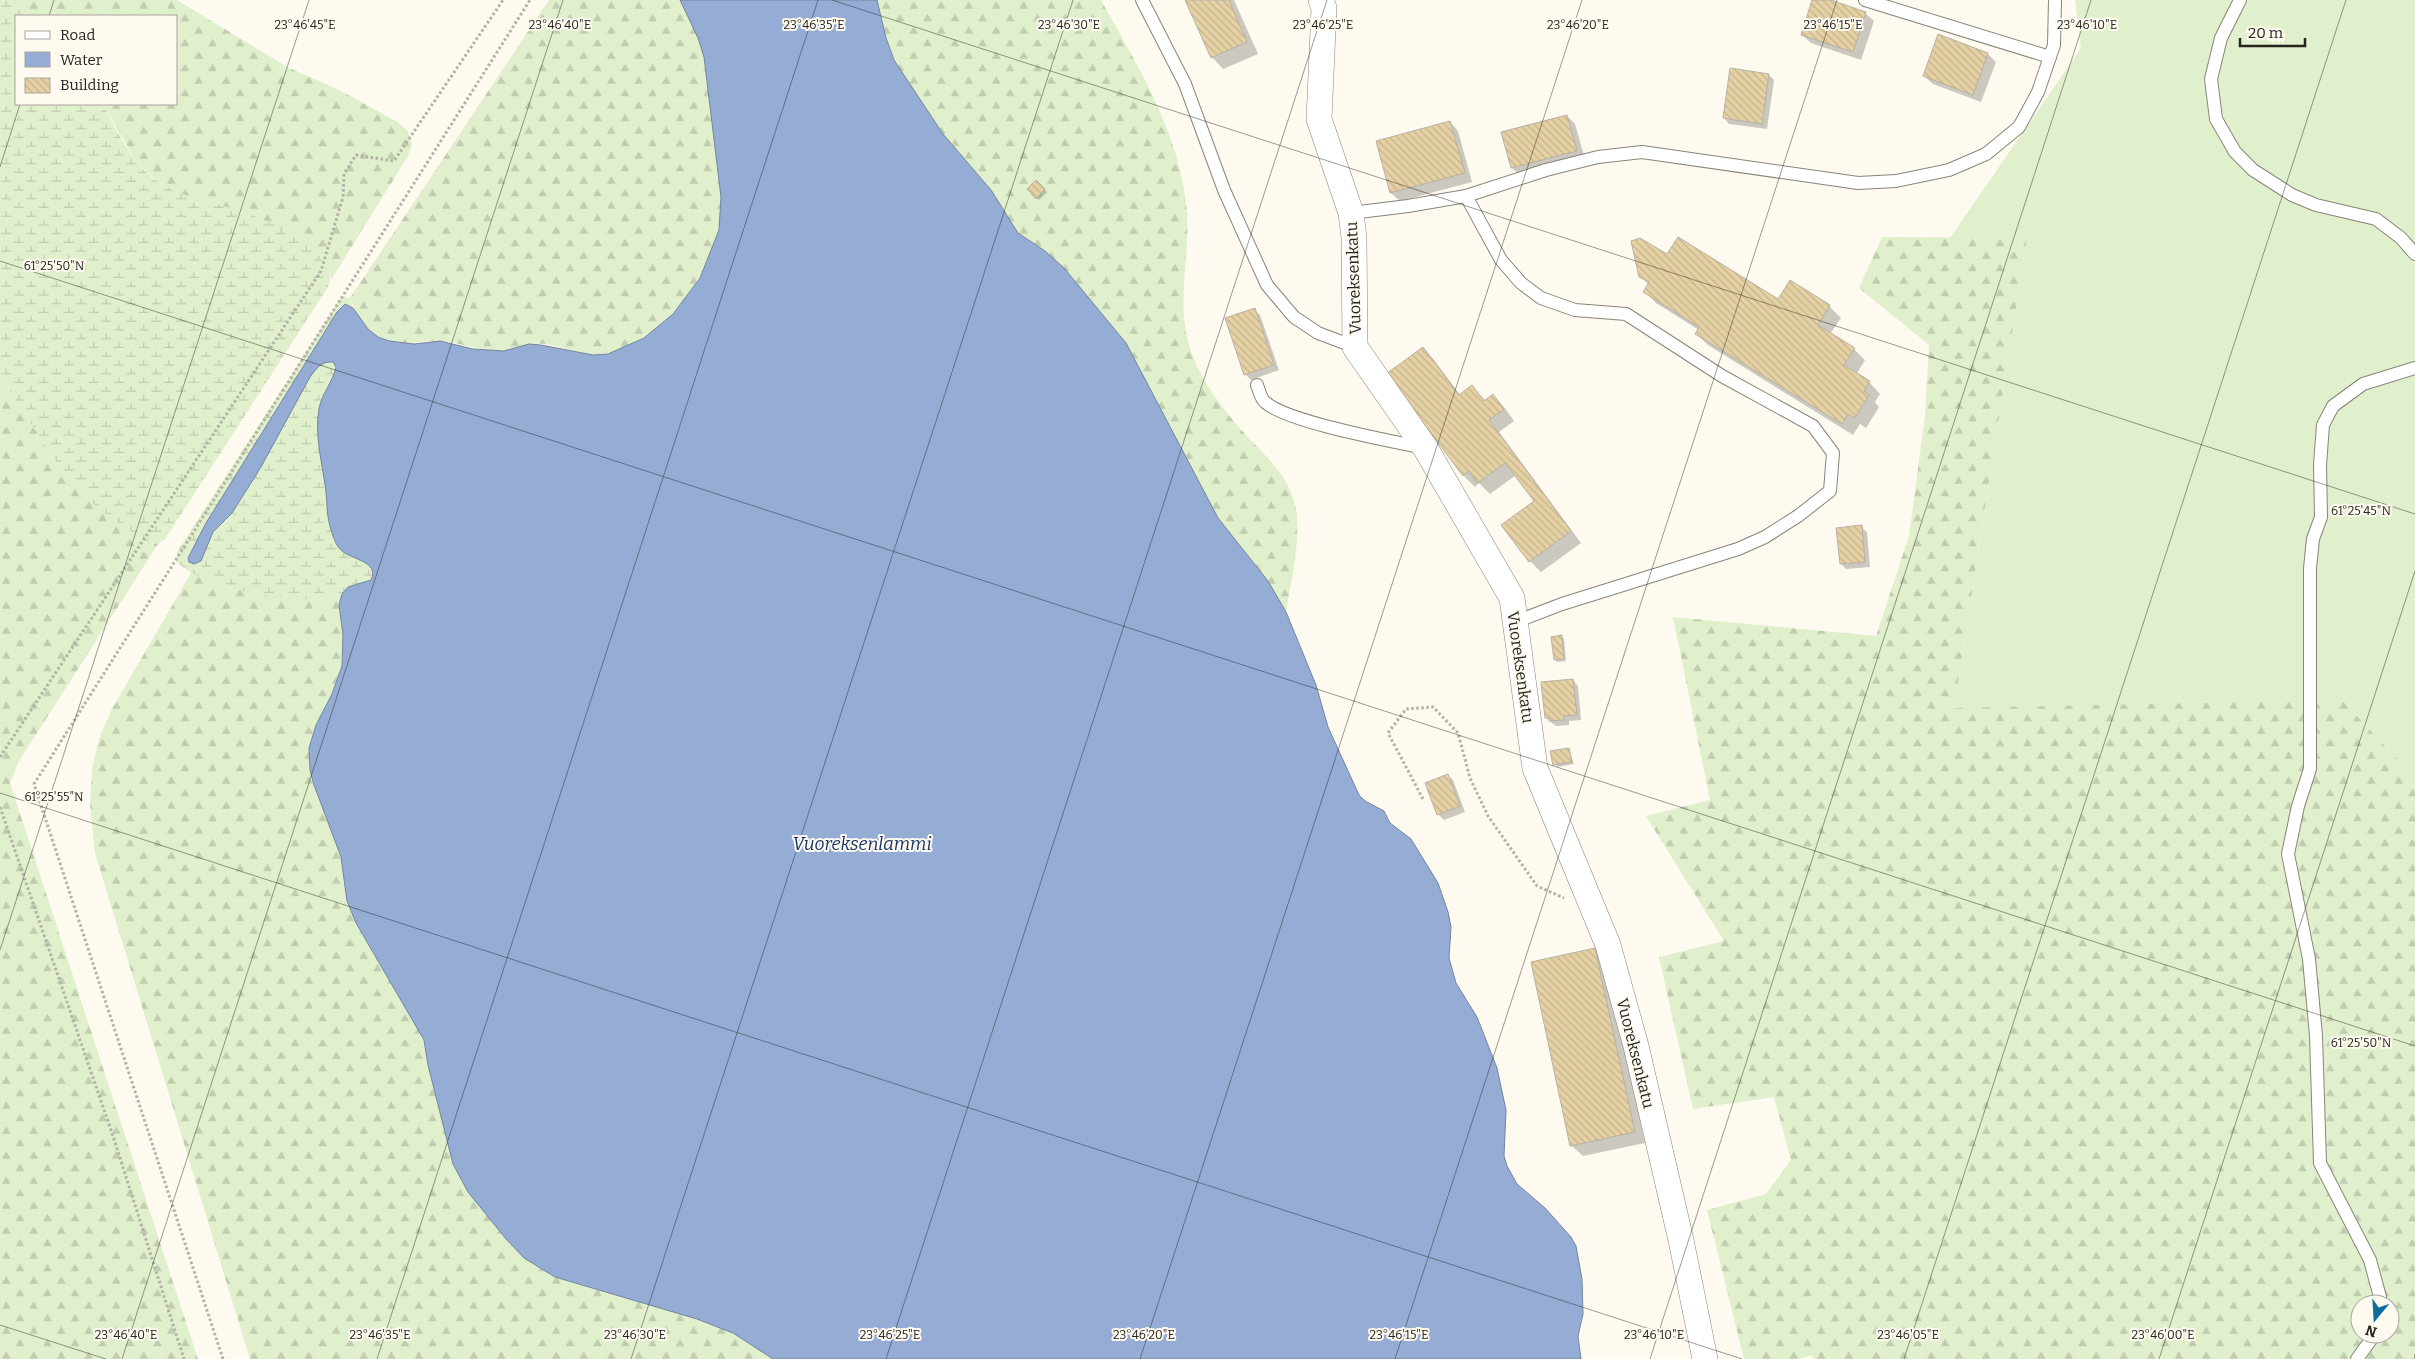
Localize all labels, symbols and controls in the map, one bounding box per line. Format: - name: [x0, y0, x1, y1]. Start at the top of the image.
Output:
- legend: [15, 15, 178, 105]
- scale bar: [2240, 15, 2305, 47]
- text: 23°46'45"E: [274, 18, 336, 32]
- text: 23°46'40"E: [529, 18, 591, 32]
- text: 23°46'35"E: [784, 18, 844, 32]
- text: 23°46'30"E: [1038, 18, 1100, 32]
- text: 23°46'25"E: [1293, 18, 1353, 32]
- text: 23°46'20"E: [1547, 18, 1609, 32]
- text: 23°46'15"E: [1804, 18, 1862, 32]
- text: 23°46'10"E: [2057, 18, 2117, 32]
- text: 20 m: [2248, 24, 2284, 42]
- text: Road: [60, 26, 95, 44]
- text: Water: [60, 51, 103, 69]
- text: Building: [60, 76, 119, 94]
- street label: Vuoreksenkatu: [1342, 221, 1365, 335]
- text: 61°25'50"N: [24, 259, 85, 273]
- text: 61°25'45"N: [2331, 504, 2391, 518]
- street label: Vuoreksenkatu: [1503, 610, 1538, 724]
- text: 61°25'55"N: [24, 790, 84, 804]
- water label: Vuoreksenlammi: [792, 833, 932, 855]
- street label: Vuoreksenkatu: [1613, 996, 1658, 1110]
- text: 61°25'50"N: [2331, 1036, 2392, 1050]
- north arrow: [2350, 1294, 2400, 1344]
- text: N: [2363, 1321, 2379, 1341]
- text: 23°46'40"E: [95, 1328, 157, 1342]
- text: 23°46'35"E: [350, 1328, 410, 1342]
- text: 23°46'30"E: [604, 1328, 666, 1342]
- text: 23°46'25"E: [860, 1328, 920, 1342]
- text: 23°46'20"E: [1113, 1328, 1175, 1342]
- text: 23°46'15"E: [1370, 1328, 1428, 1342]
- text: 23°46'10"E: [1624, 1328, 1684, 1342]
- text: 23°46'05"E: [1877, 1328, 1939, 1342]
- text: 23°46'00"E: [2131, 1328, 2195, 1342]

